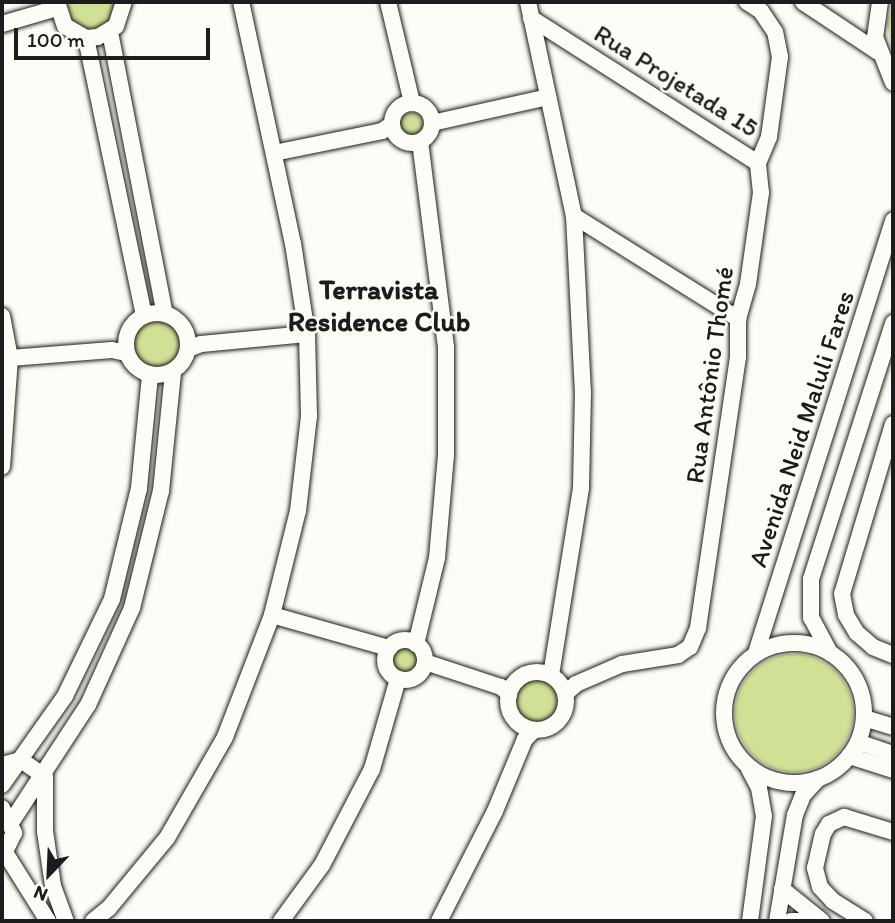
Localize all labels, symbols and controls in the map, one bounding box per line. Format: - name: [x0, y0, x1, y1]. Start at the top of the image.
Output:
- scale bar: [18, 14, 214, 58]
- street label: Rua Projetada 15: [588, 18, 764, 144]
- text: 100 m: [27, 27, 85, 52]
- street label: Rua Antônio Thomé: [679, 265, 741, 485]
- district label: Terravista Residence Club: [288, 272, 470, 338]
- street label: Avenida Neid Maluli Fares: [743, 288, 861, 570]
- north arrow: [14, 839, 84, 909]
- text: N: [30, 881, 51, 907]

